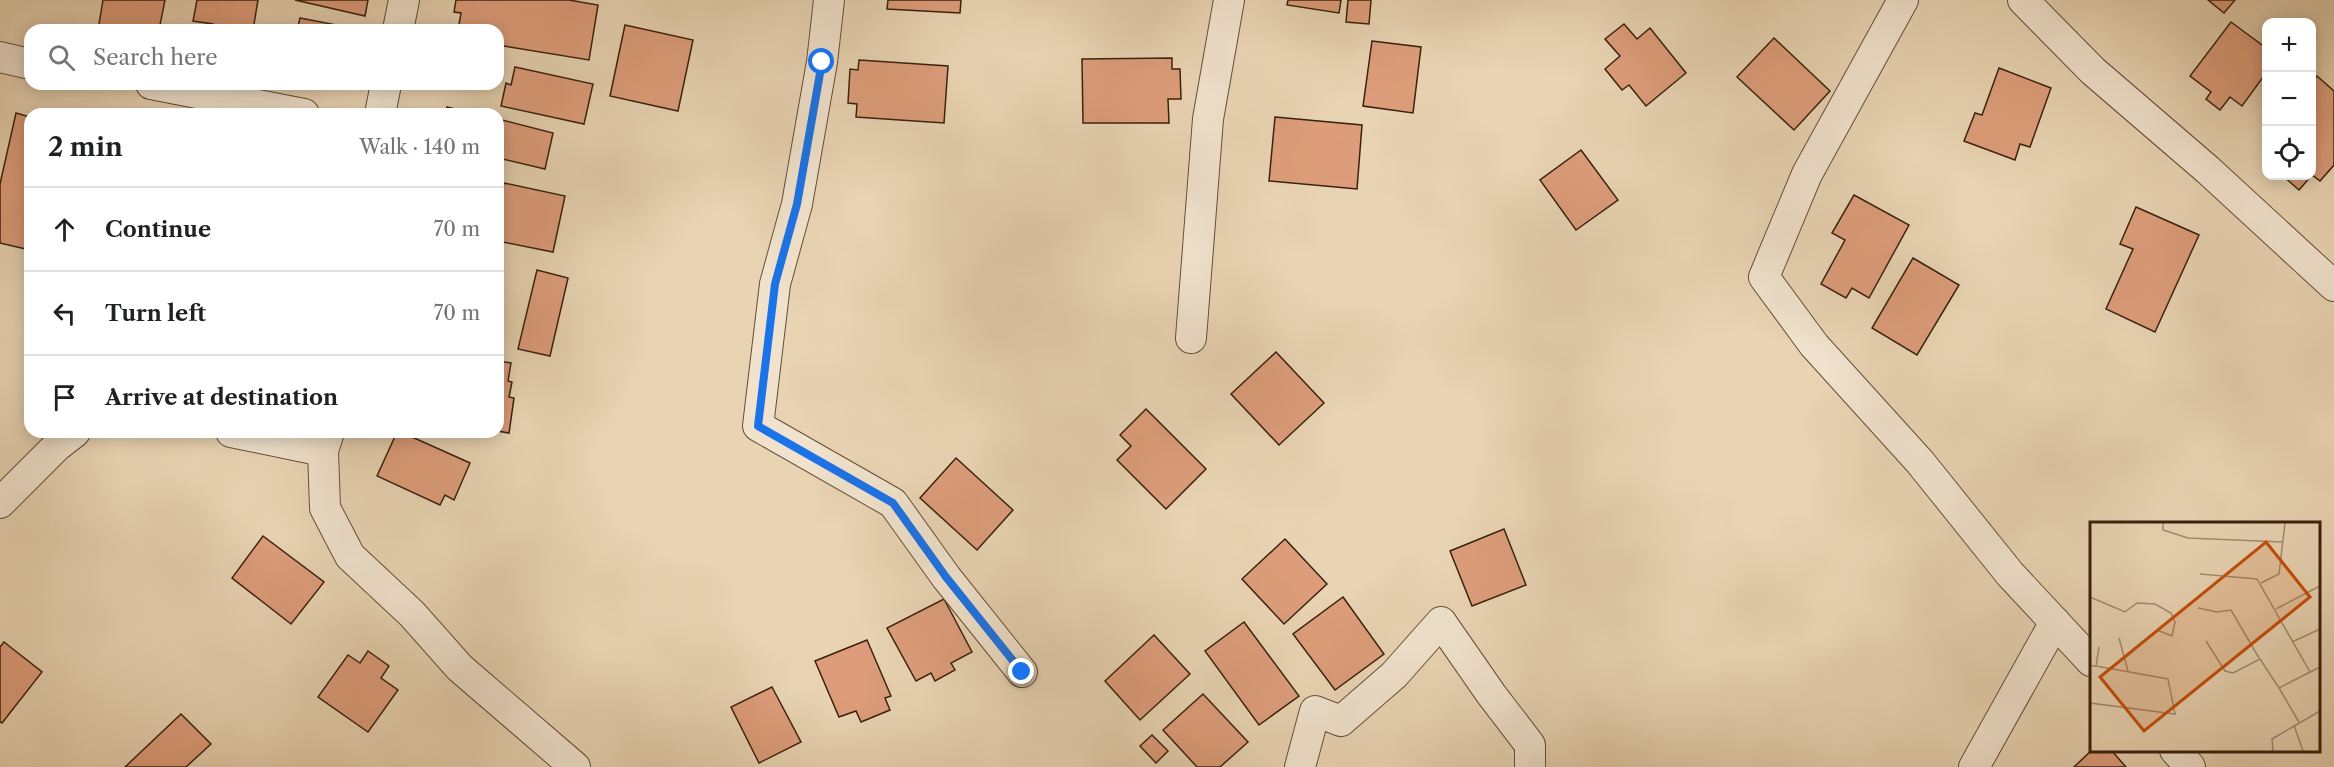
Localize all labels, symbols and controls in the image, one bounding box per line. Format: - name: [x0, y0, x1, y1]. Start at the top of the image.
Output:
- map controls: [2262, 18, 2316, 180]
- button: +: [2262, 18, 2316, 72]
- search box: [24, 24, 504, 90]
- icon: search: [45, 41, 78, 74]
- text: Search here: [93, 44, 218, 71]
- route start: [808, 48, 834, 74]
- button: −: [2262, 72, 2316, 126]
- button: locate: [2262, 126, 2316, 180]
- text: 2 min: [48, 131, 123, 163]
- text: Walk · 140 m: [359, 135, 480, 159]
- icon: ahead: [48, 213, 81, 246]
- text: Continue: [105, 216, 211, 243]
- text: 70 m: [434, 217, 480, 241]
- icon: left: [48, 297, 81, 330]
- text: Turn left: [105, 300, 206, 327]
- text: 70 m: [434, 301, 480, 325]
- icon: arrive: [48, 381, 81, 414]
- text: Arrive at destination: [105, 384, 338, 411]
- inset map: [2090, 522, 2319, 752]
- route end: [1008, 658, 1034, 684]

